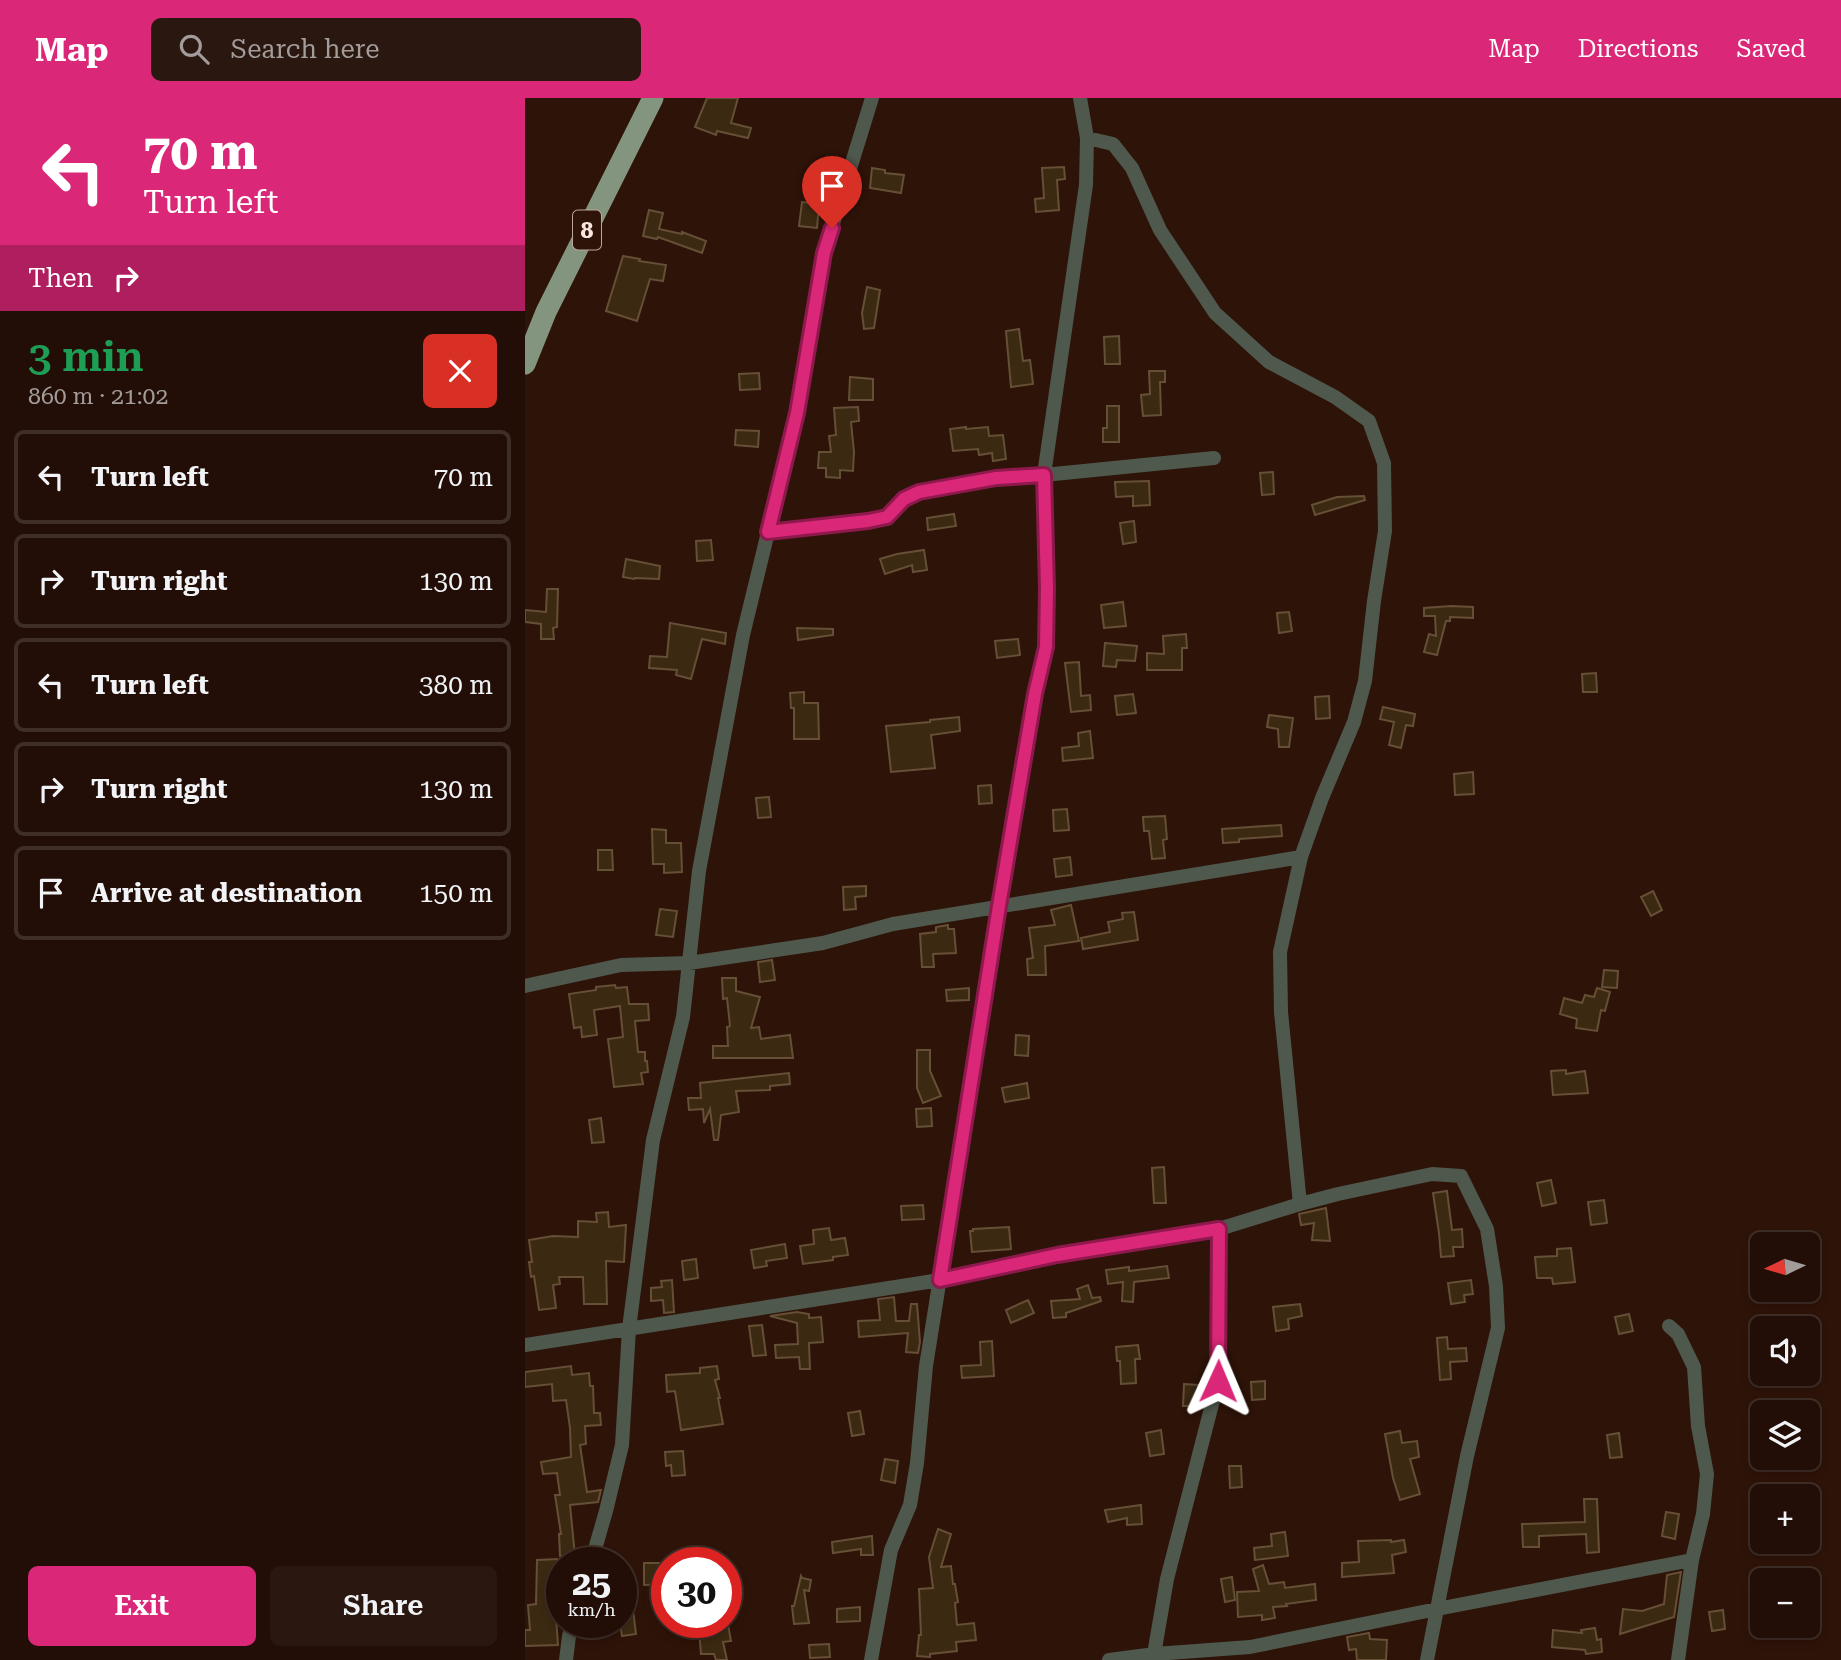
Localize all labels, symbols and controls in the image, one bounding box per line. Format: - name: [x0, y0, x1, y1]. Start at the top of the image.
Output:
- search box: [151, 18, 641, 81]
- text: Map: [35, 30, 109, 69]
- icon: search: [175, 30, 213, 68]
- text: Search here: [231, 34, 380, 64]
- text: Map: [1488, 35, 1540, 63]
- text: Directions: [1578, 35, 1698, 63]
- text: Saved: [1736, 35, 1806, 63]
- text: 70 m: [143, 124, 258, 181]
- icon: left: [28, 126, 119, 217]
- pin: [802, 156, 862, 228]
- icon: arrive: [813, 167, 851, 205]
- text: Turn left: [143, 183, 278, 221]
- road number: 8: [573, 211, 601, 250]
- icon: right: [107, 259, 145, 297]
- text: Then: [28, 263, 93, 293]
- text: 3 min: [28, 332, 144, 381]
- button: close: [423, 334, 497, 408]
- text: 860 m · 21:02: [28, 383, 168, 410]
- icon: left: [32, 458, 70, 496]
- text: Turn left: [91, 462, 209, 492]
- text: 70 m: [434, 462, 493, 492]
- icon: right: [32, 562, 70, 600]
- text: Turn right: [91, 566, 227, 596]
- text: 130 m: [419, 566, 493, 596]
- icon: left: [32, 666, 70, 704]
- text: Turn left: [91, 670, 209, 700]
- text: 380 m: [419, 670, 493, 700]
- icon: right: [32, 770, 70, 808]
- text: Turn right: [91, 774, 227, 804]
- text: 130 m: [419, 774, 493, 804]
- icon: arrive: [32, 874, 70, 912]
- text: Arrive at destination: [91, 878, 362, 908]
- text: 150 m: [419, 878, 493, 908]
- north arrow: [1750, 1232, 1820, 1302]
- map controls: [1750, 1232, 1820, 1638]
- button: sound: [1750, 1316, 1820, 1386]
- position arrow: [1181, 1344, 1255, 1418]
- button: layers: [1750, 1400, 1820, 1470]
- button: +: [1750, 1484, 1820, 1554]
- speed limit sign: 30: [651, 1547, 742, 1638]
- text: 25: [572, 1563, 611, 1604]
- button: Exit: [28, 1566, 256, 1646]
- button: Share: [270, 1566, 497, 1646]
- button: −: [1750, 1568, 1820, 1638]
- text: km/h: [567, 1599, 616, 1620]

